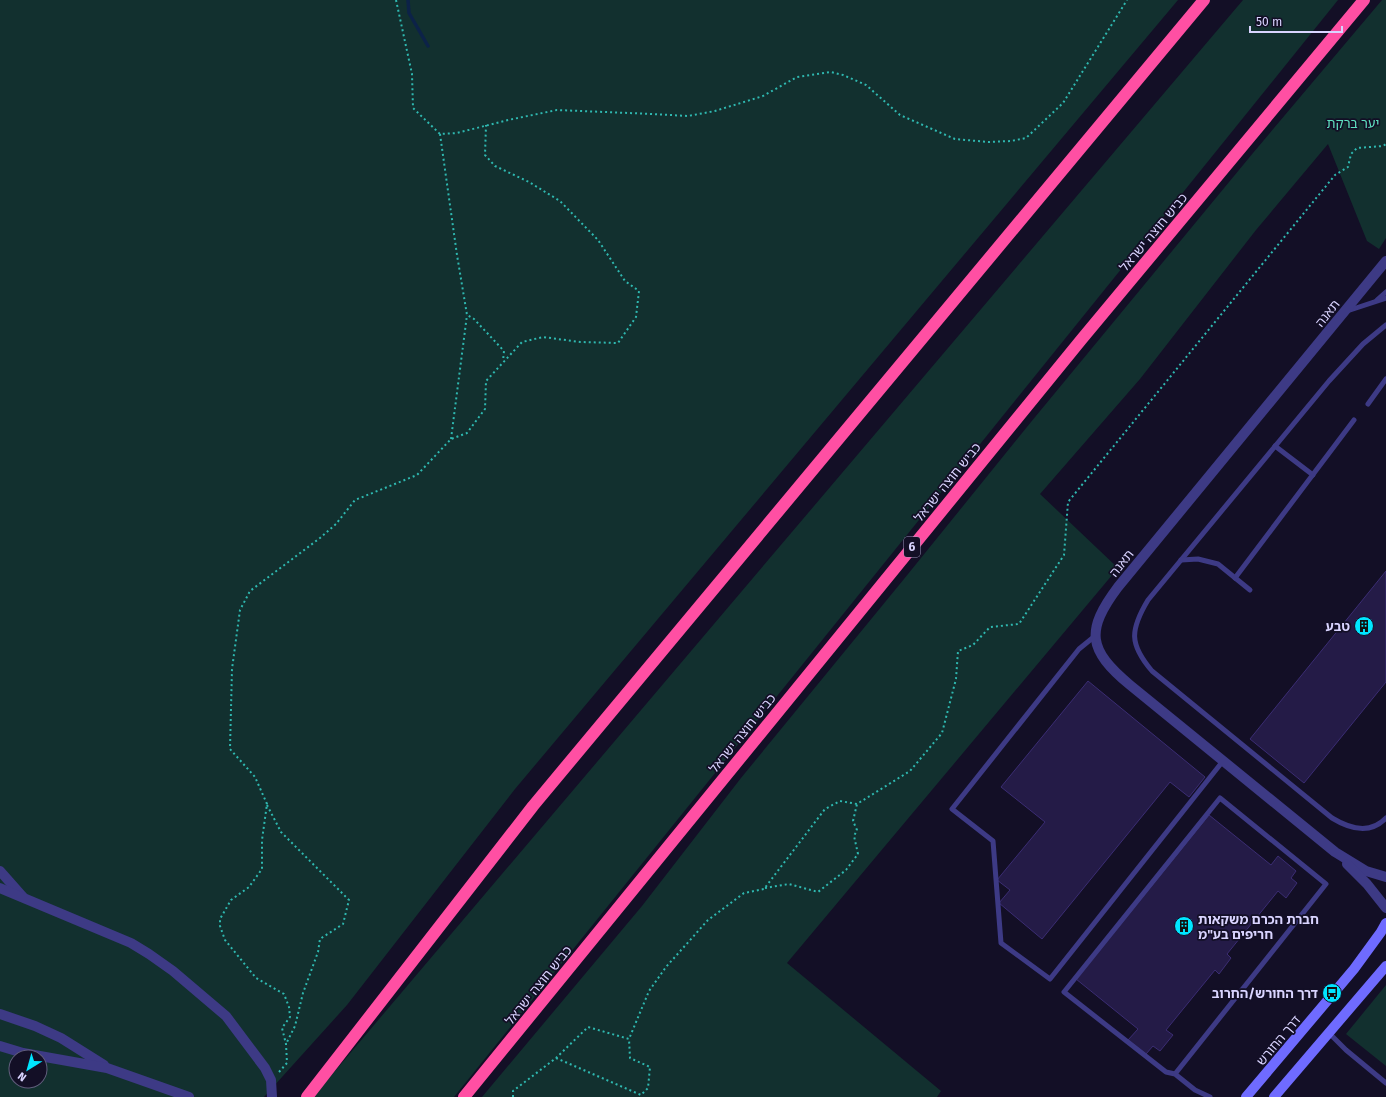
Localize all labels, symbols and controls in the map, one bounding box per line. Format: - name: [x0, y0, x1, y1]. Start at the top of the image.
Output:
- scale bar: [1250, 8, 1342, 34]
- text: 50 m: [1256, 15, 1282, 29]
- park label: יער ברקת: [1327, 116, 1379, 131]
- street label: כביש חוצה ישראל: [1116, 190, 1191, 274]
- street label: תאנה: [1312, 297, 1343, 330]
- street label: כביש חוצה ישראל: [911, 440, 984, 525]
- road number: 6: [904, 537, 920, 557]
- street label: תאנה: [1106, 547, 1137, 580]
- building icon: טבע: [1353, 615, 1375, 637]
- place label: טבע: [1326, 619, 1350, 634]
- street label: כביש חוצה ישראל: [706, 691, 779, 776]
- place label: חברת הכרם משקאות חריפים בע"מ: [1198, 912, 1319, 942]
- building icon: חברת הכרם משקאות חריפים בע"מ: [1173, 915, 1195, 937]
- street label: כביש חוצה ישראל: [502, 943, 575, 1028]
- bus stop icon: דרך החורש/החרוב: [1321, 982, 1343, 1004]
- place label: דרך החורש/החרוב: [1212, 986, 1319, 1001]
- street label: דרך החורש: [1253, 1012, 1304, 1068]
- north arrow: [8, 1049, 48, 1089]
- text: N: [15, 1069, 29, 1084]

